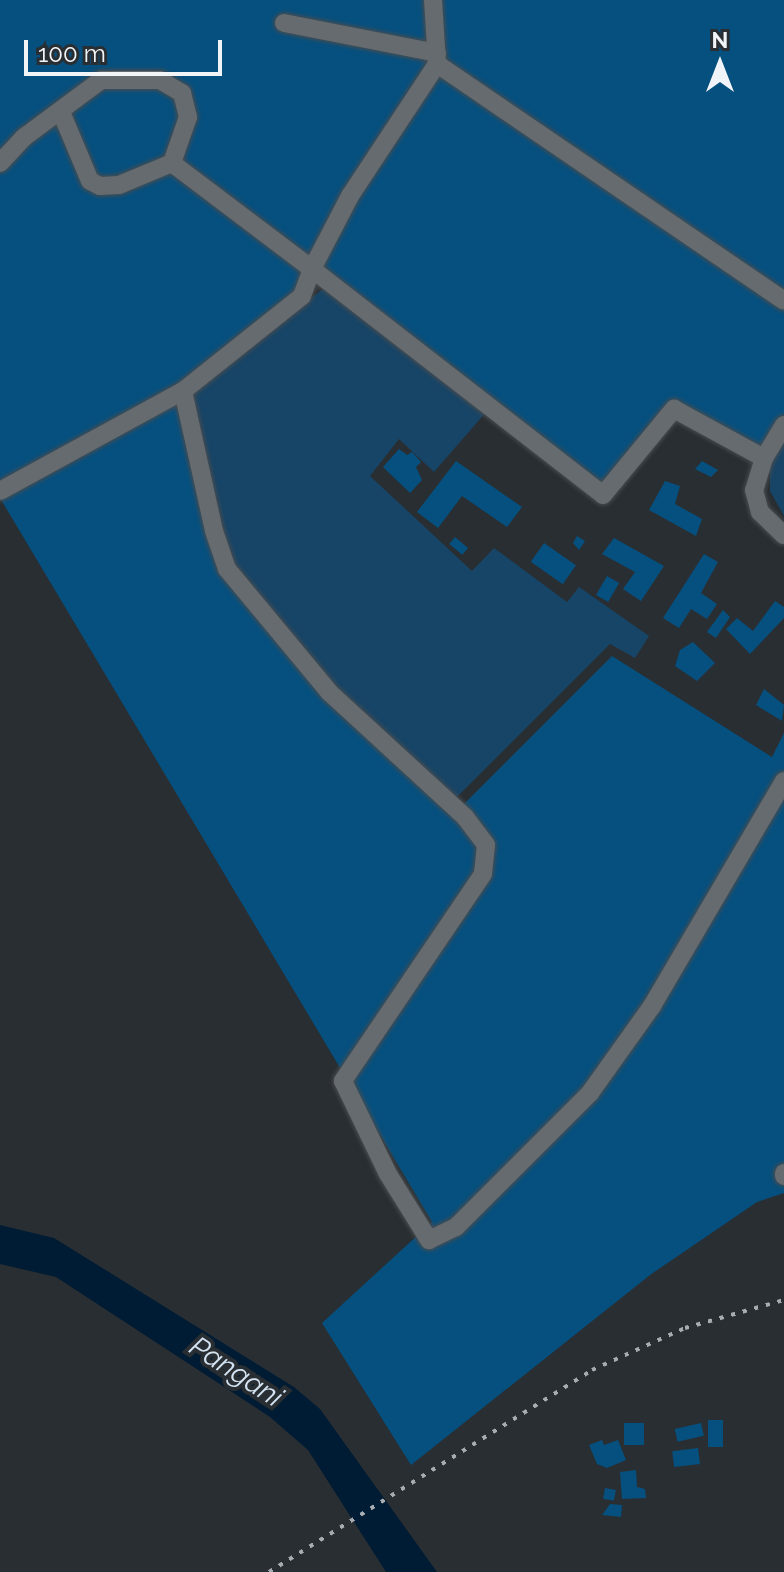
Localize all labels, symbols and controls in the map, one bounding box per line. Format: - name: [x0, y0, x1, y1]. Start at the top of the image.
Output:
- scale bar: [28, 24, 226, 74]
- north arrow: [680, 24, 760, 104]
- text: N: [712, 27, 728, 53]
- text: 100 m: [38, 39, 106, 68]
- water label: Pangani: [183, 1330, 289, 1414]

